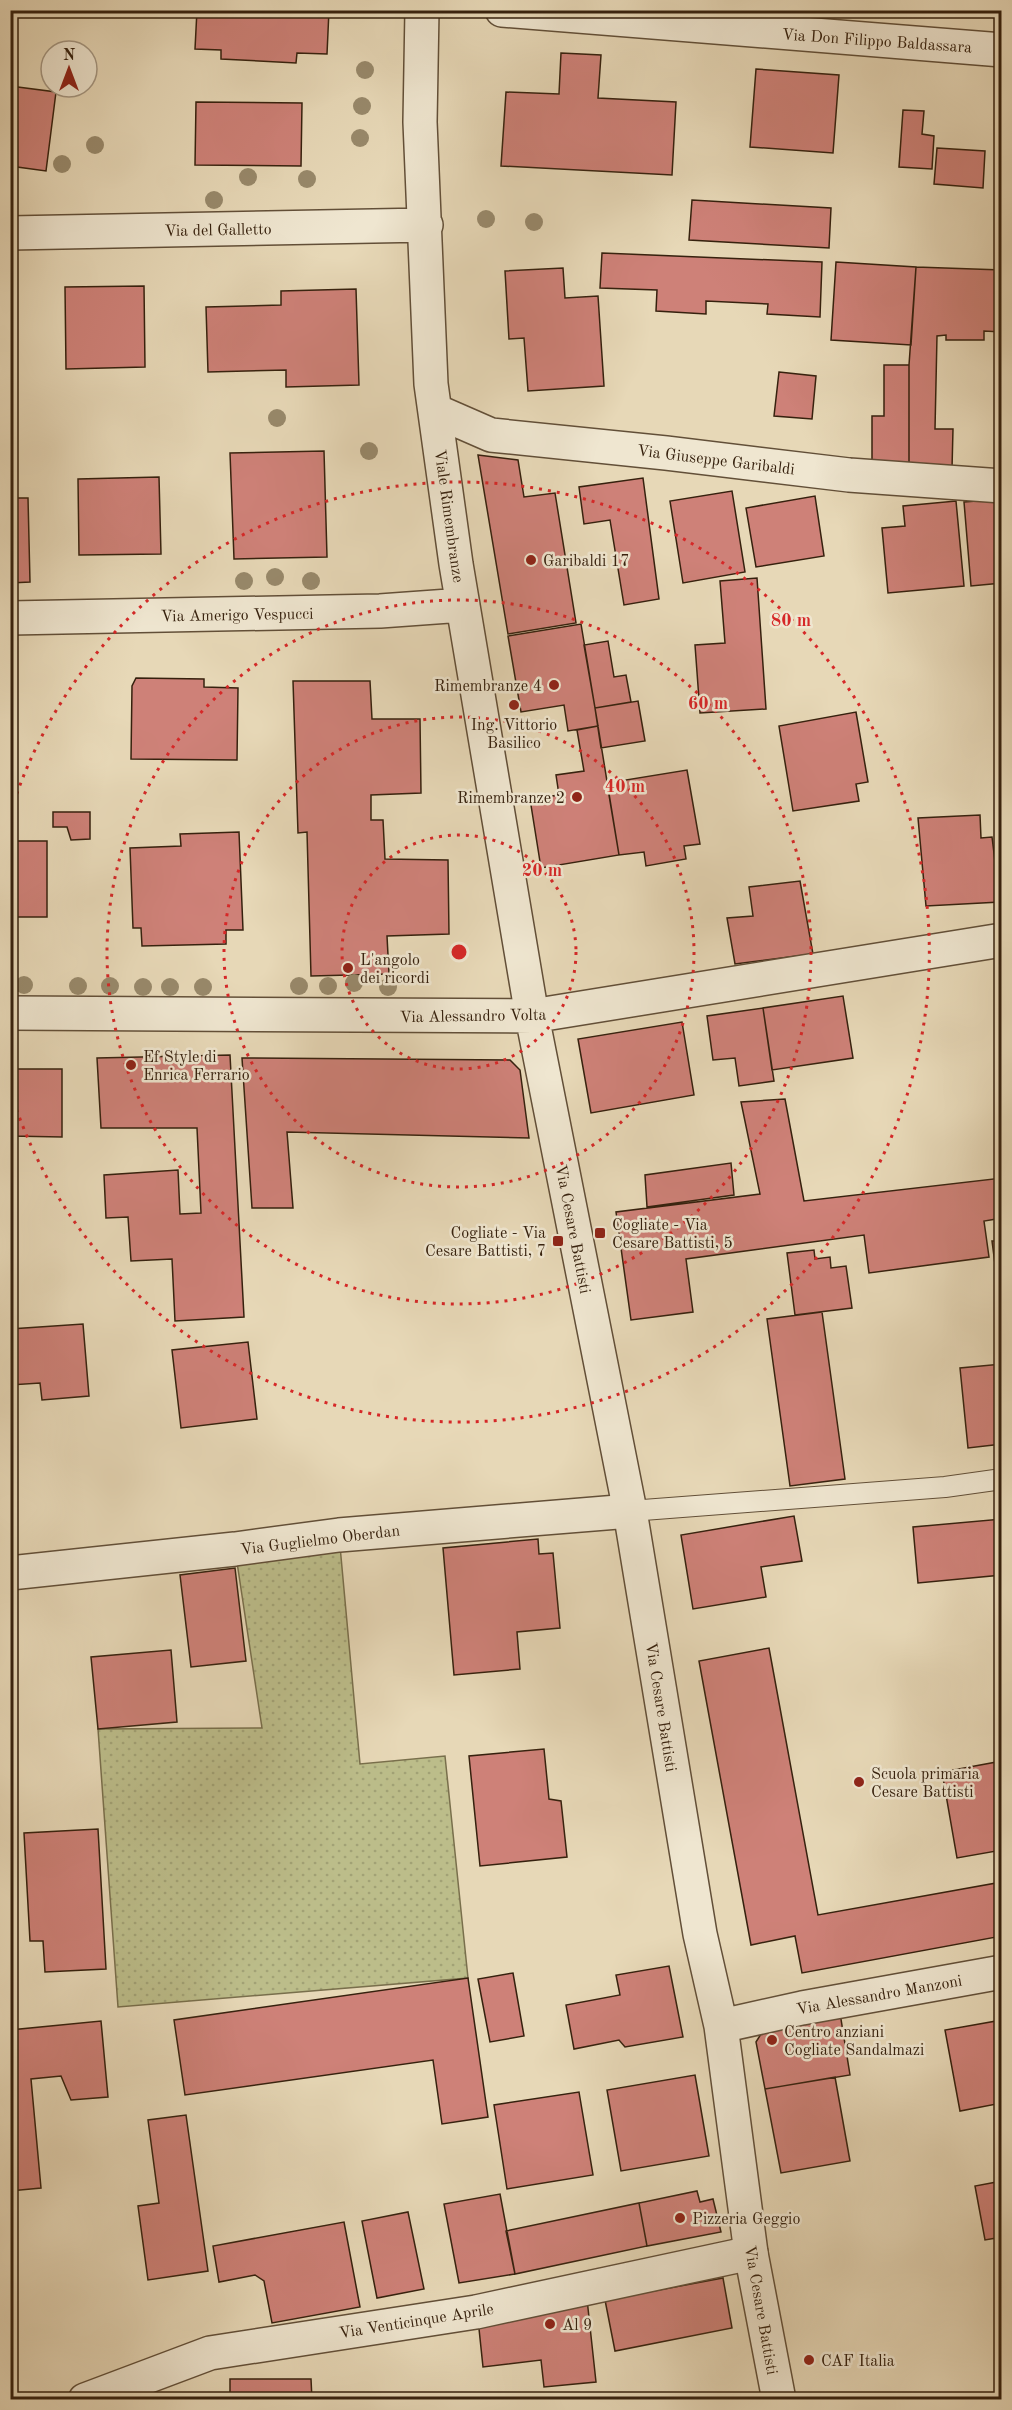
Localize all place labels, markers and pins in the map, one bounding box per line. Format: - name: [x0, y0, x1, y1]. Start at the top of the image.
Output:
- marker: Garibaldi 17: [524, 553, 538, 567]
- place label: Garibaldi 17: [543, 554, 629, 570]
- marker: Rimembranze 4: [547, 678, 561, 692]
- place label: Rimembranze 4: [434, 679, 542, 695]
- marker: Ing. Vittorio Basilico: [507, 698, 521, 712]
- place label: Ing. Vittorio Basilico: [471, 718, 557, 752]
- marker: Rimembranze 2: [570, 790, 584, 804]
- place label: Rimembranze 2: [457, 791, 565, 807]
- centre of rings: [449, 942, 469, 962]
- place label: L'angolo dei ricordi: [360, 953, 430, 987]
- marker: L'angolo dei ricordi: [341, 961, 355, 975]
- place label: Ef Style di Enrica Ferrario: [143, 1050, 250, 1084]
- marker: Ef Style di Enrica Ferrario: [124, 1058, 138, 1072]
- place label: Cogliate - Via Cesare Battisti, 5: [612, 1218, 733, 1252]
- place label: Cogliate - Via Cesare Battisti, 7: [425, 1226, 546, 1260]
- marker: Cogliate - Via Cesare Battisti, 5: [593, 1226, 607, 1240]
- marker: Cogliate - Via Cesare Battisti, 7: [551, 1234, 565, 1248]
- place label: Scuola primaria Cesare Battisti: [871, 1767, 980, 1801]
- marker: Scuola primaria Cesare Battisti: [852, 1775, 866, 1789]
- place label: Centro anziani Cogliate Sandalmazi: [784, 2025, 924, 2059]
- marker: Centro anziani Cogliate Sandalmazi: [765, 2033, 779, 2047]
- marker: Pizzeria Geggio: [673, 2211, 687, 2225]
- place label: Pizzeria Geggio: [692, 2212, 800, 2228]
- marker: Al 9: [543, 2317, 557, 2331]
- place label: Al 9: [562, 2318, 592, 2334]
- marker: CAF Italia: [802, 2353, 816, 2367]
- place label: CAF Italia: [821, 2354, 895, 2370]

